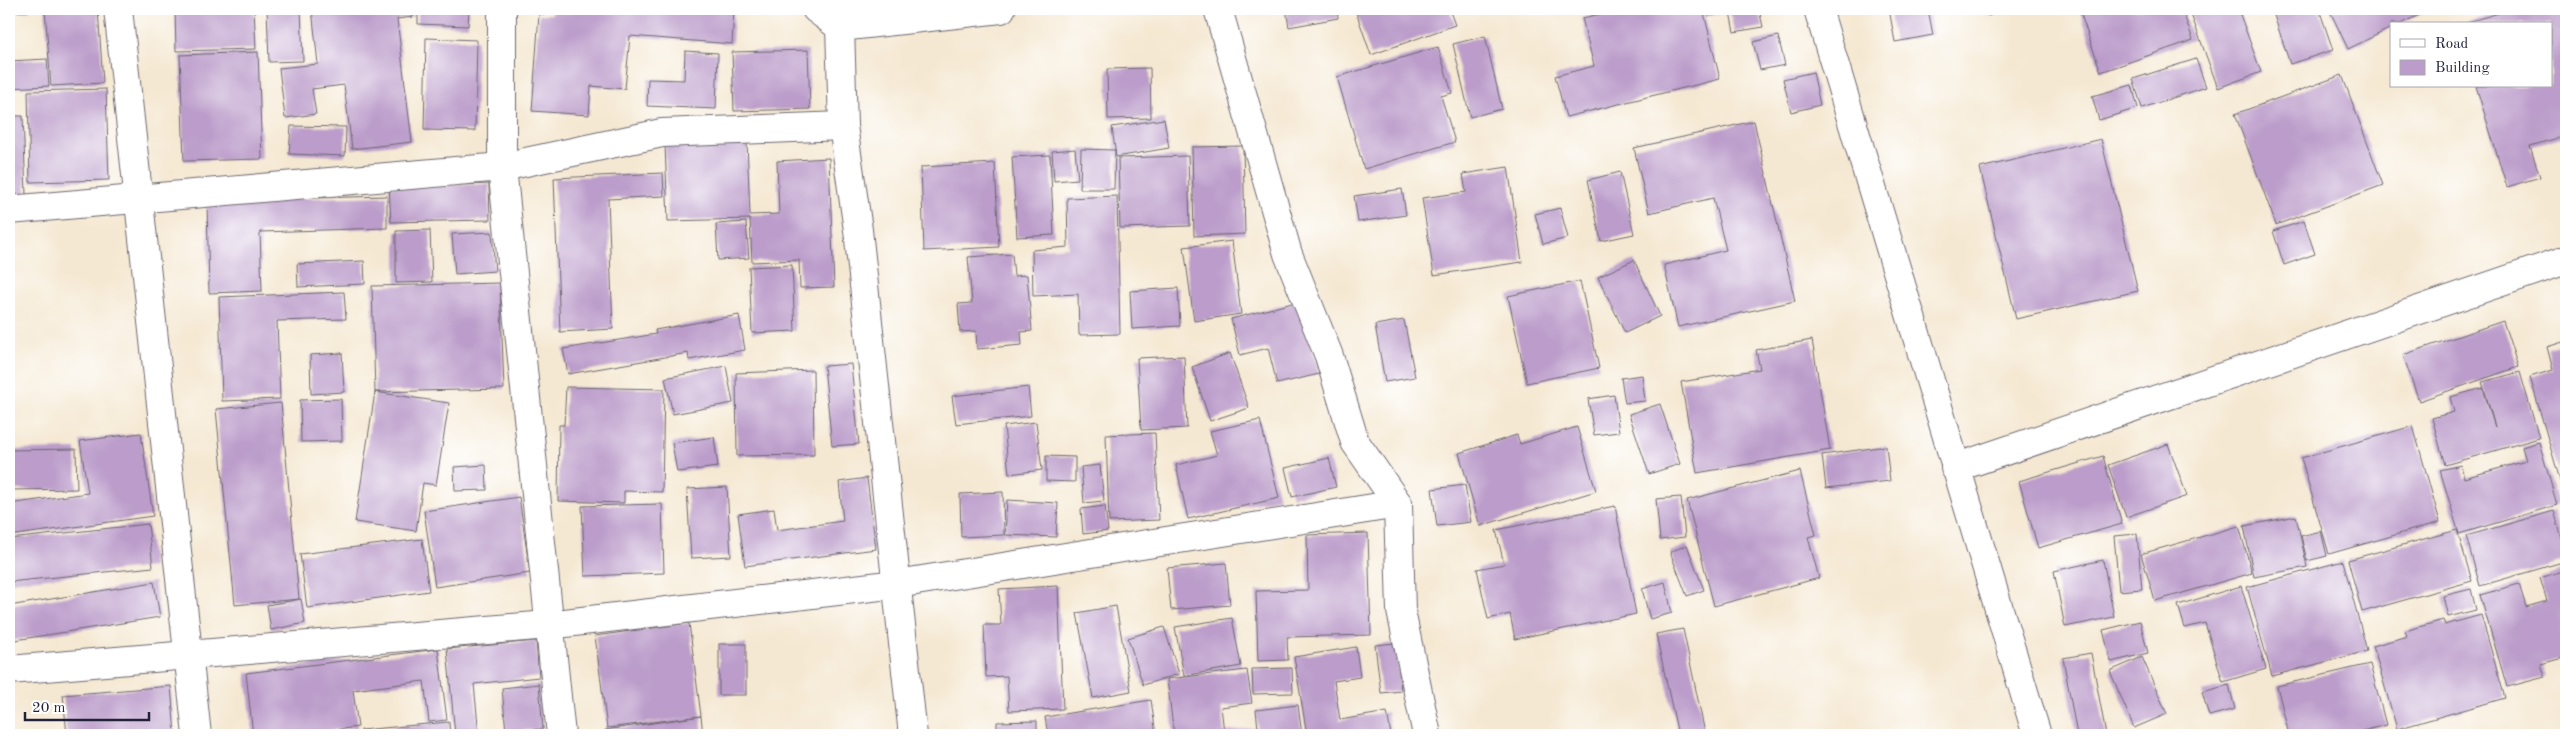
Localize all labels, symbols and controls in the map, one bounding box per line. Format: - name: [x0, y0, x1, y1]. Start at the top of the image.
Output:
- legend: [2390, 22, 2552, 88]
- text: Road: [2435, 37, 2469, 52]
- text: Building: [2435, 61, 2490, 76]
- scale bar: [25, 689, 149, 721]
- text: 20 m: [32, 701, 66, 716]

